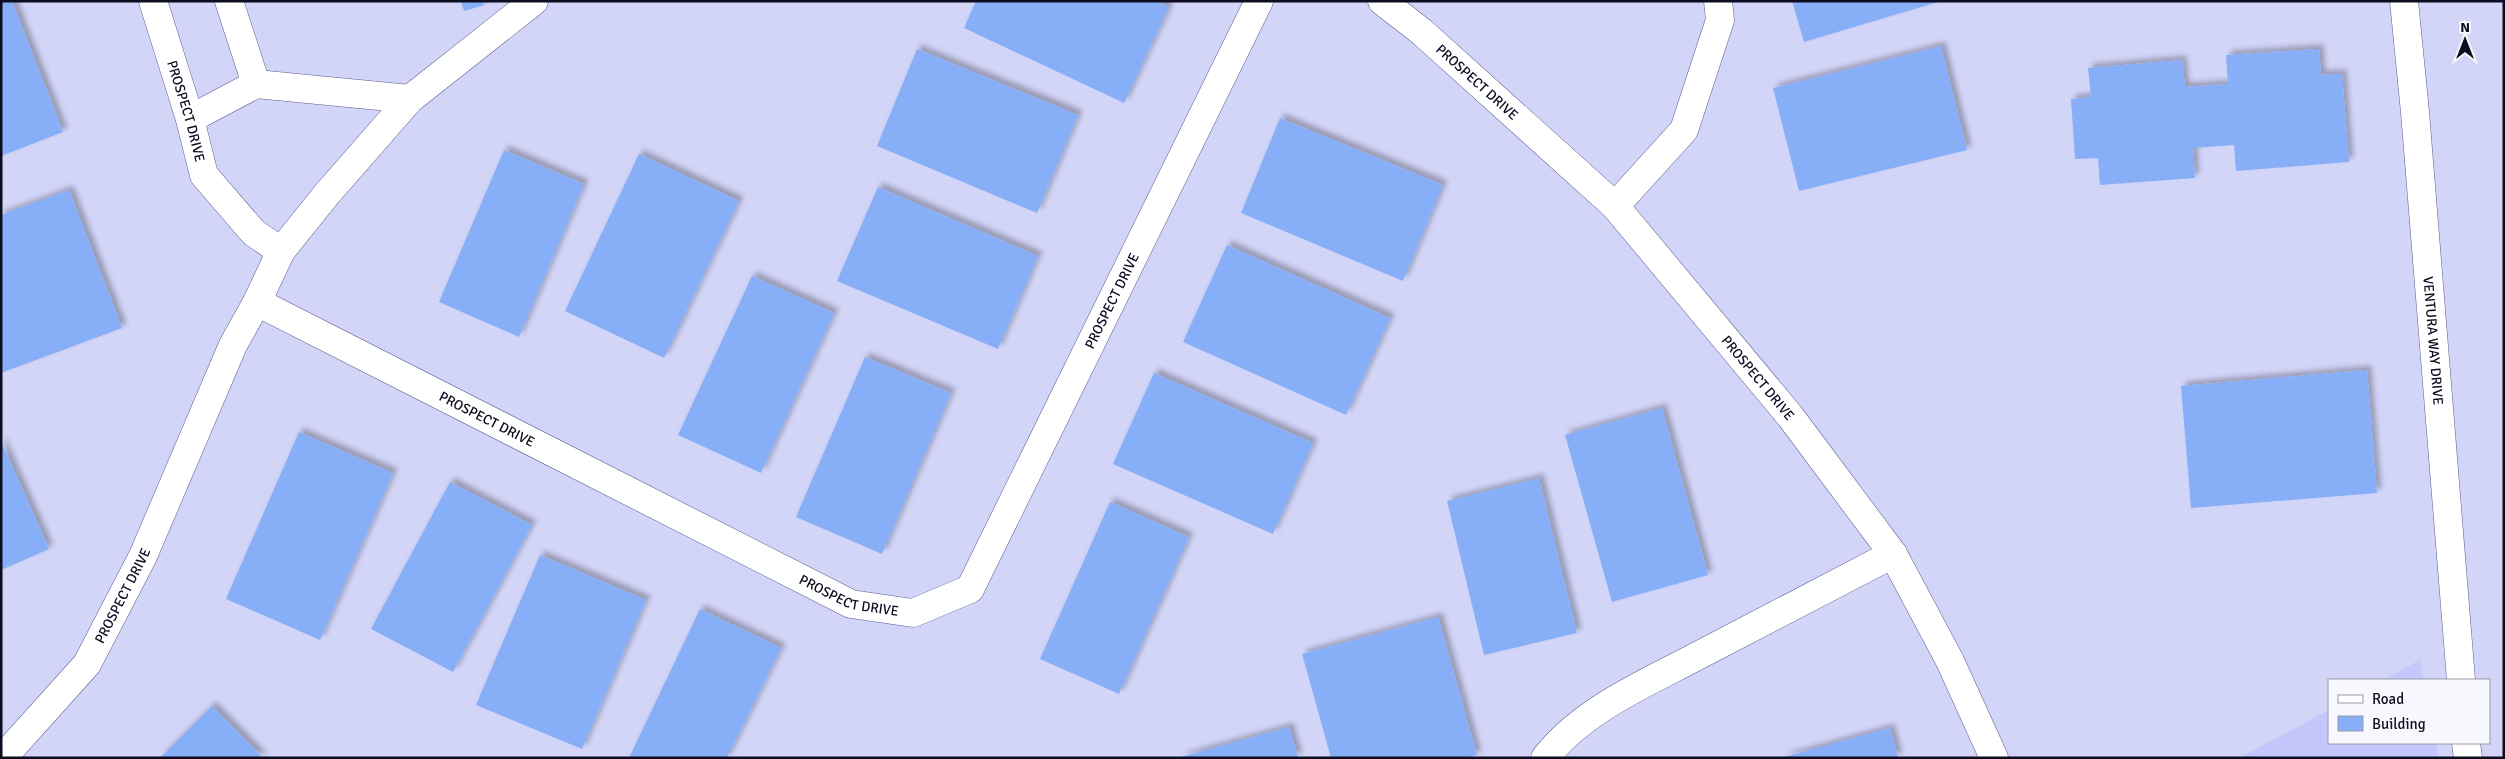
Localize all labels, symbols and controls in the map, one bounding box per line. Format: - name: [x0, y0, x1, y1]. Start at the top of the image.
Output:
- north arrow: [2440, 15, 2490, 65]
- text: N: [2460, 19, 2470, 36]
- street label: PROSPECT DRIVE: [1432, 41, 1522, 124]
- street label: PROSPECT DRIVE: [163, 58, 208, 164]
- street label: PROSPECT DRIVE: [1081, 250, 1143, 352]
- street label: VENTURA WAY DRIVE: [2419, 276, 2447, 406]
- street label: PROSPECT DRIVE: [1718, 332, 1798, 424]
- street label: PROSPECT DRIVE: [436, 388, 537, 451]
- street label: PROSPECT DRIVE: [91, 545, 154, 646]
- street label: PROSPECT DRIVE: [796, 571, 900, 620]
- legend: [2328, 679, 2490, 744]
- text: Road: [2372, 690, 2404, 708]
- text: Building: [2372, 715, 2426, 733]

